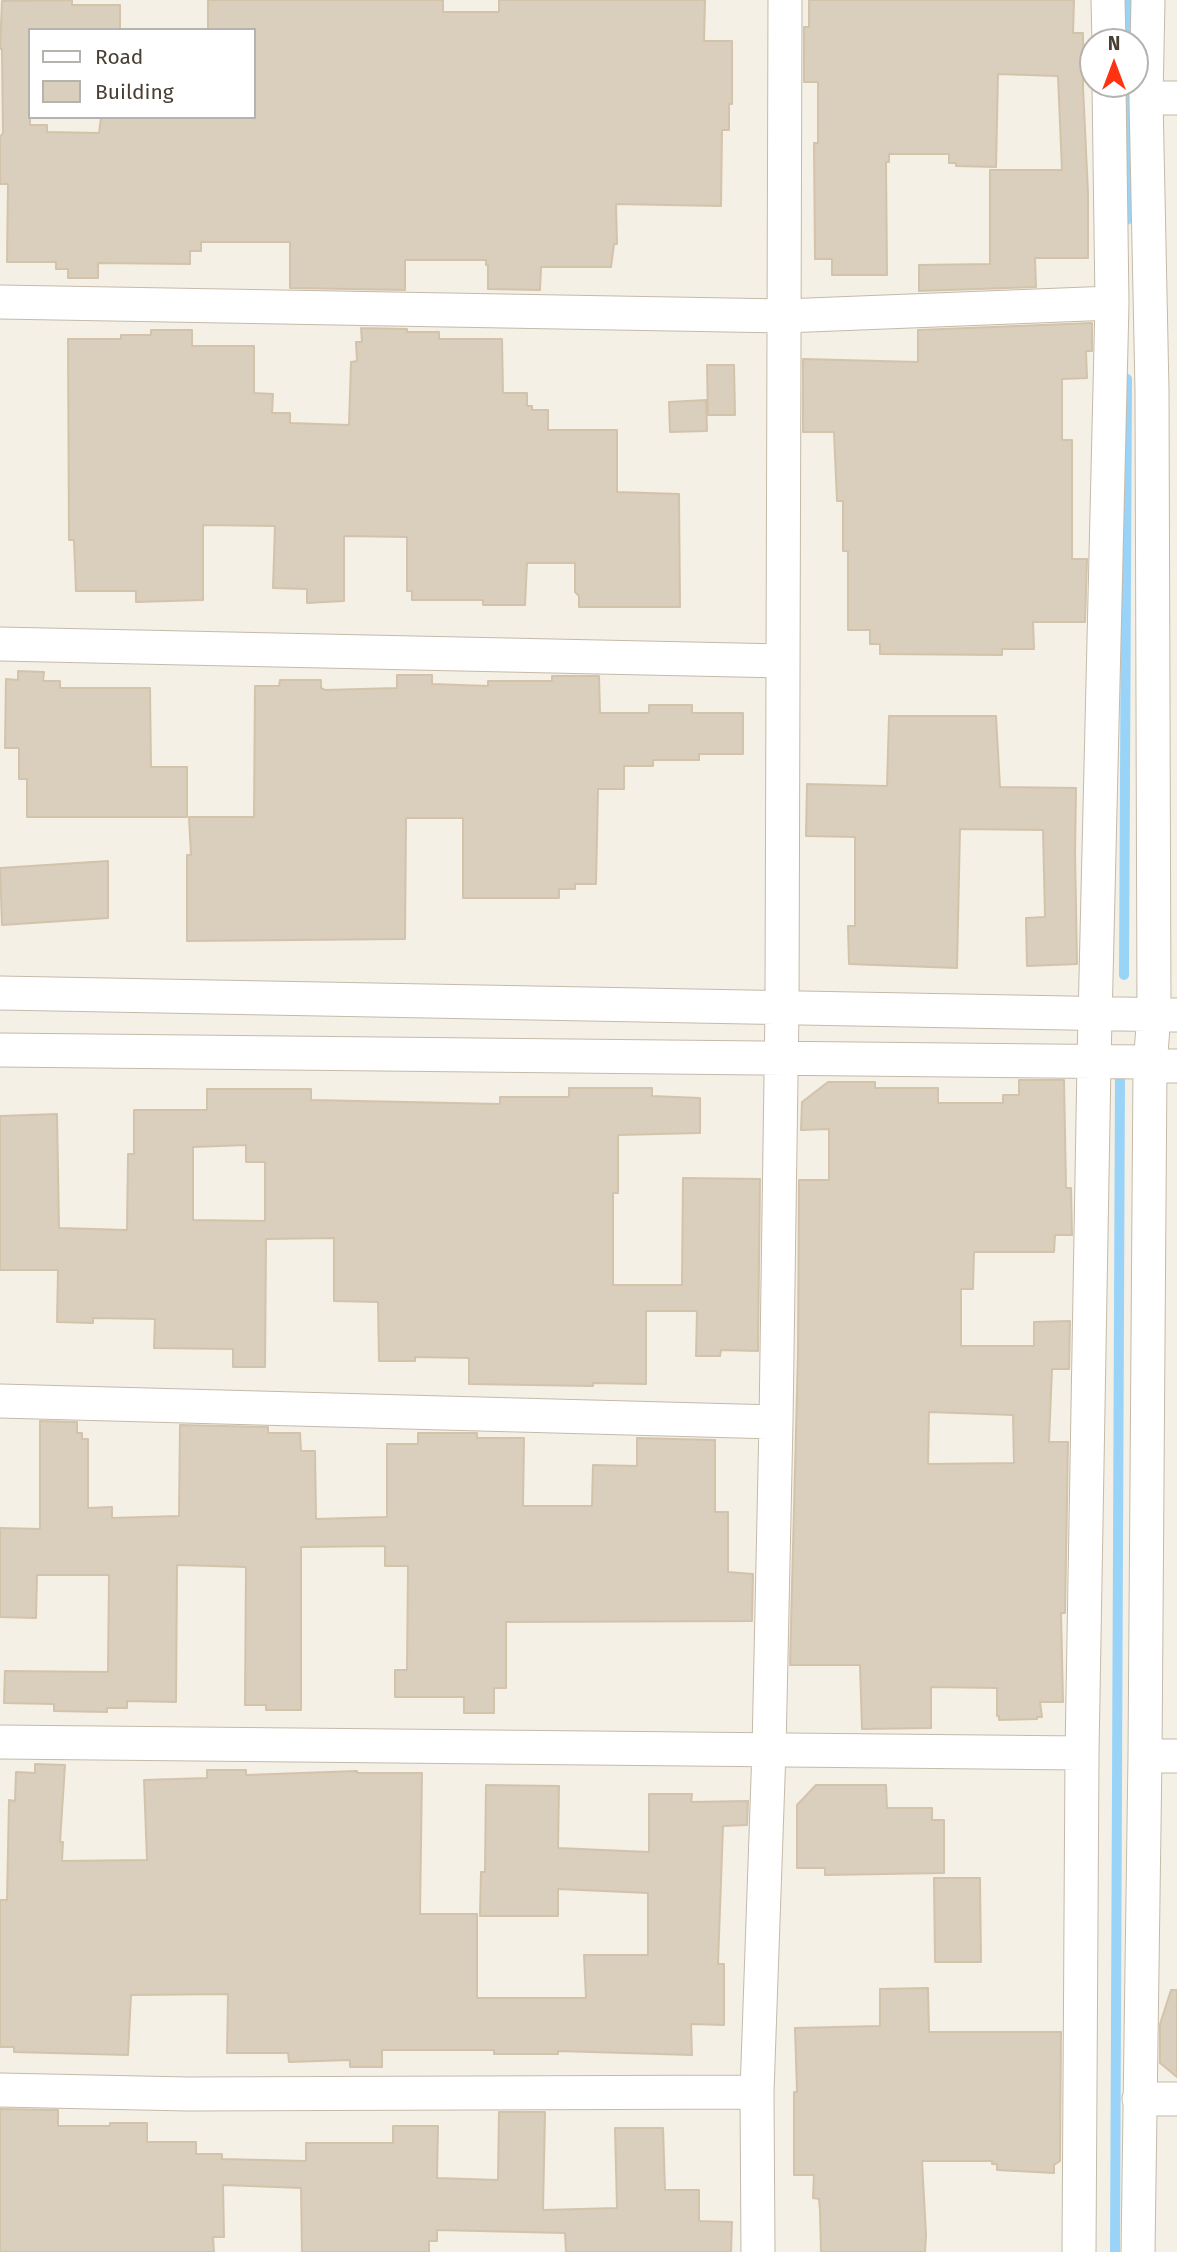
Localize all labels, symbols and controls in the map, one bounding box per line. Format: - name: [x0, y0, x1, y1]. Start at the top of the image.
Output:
- legend: [28, 28, 256, 119]
- north arrow: [1079, 28, 1149, 98]
- text: N: [1108, 32, 1120, 55]
- text: Road: [95, 44, 143, 70]
- text: Building: [95, 79, 174, 105]

